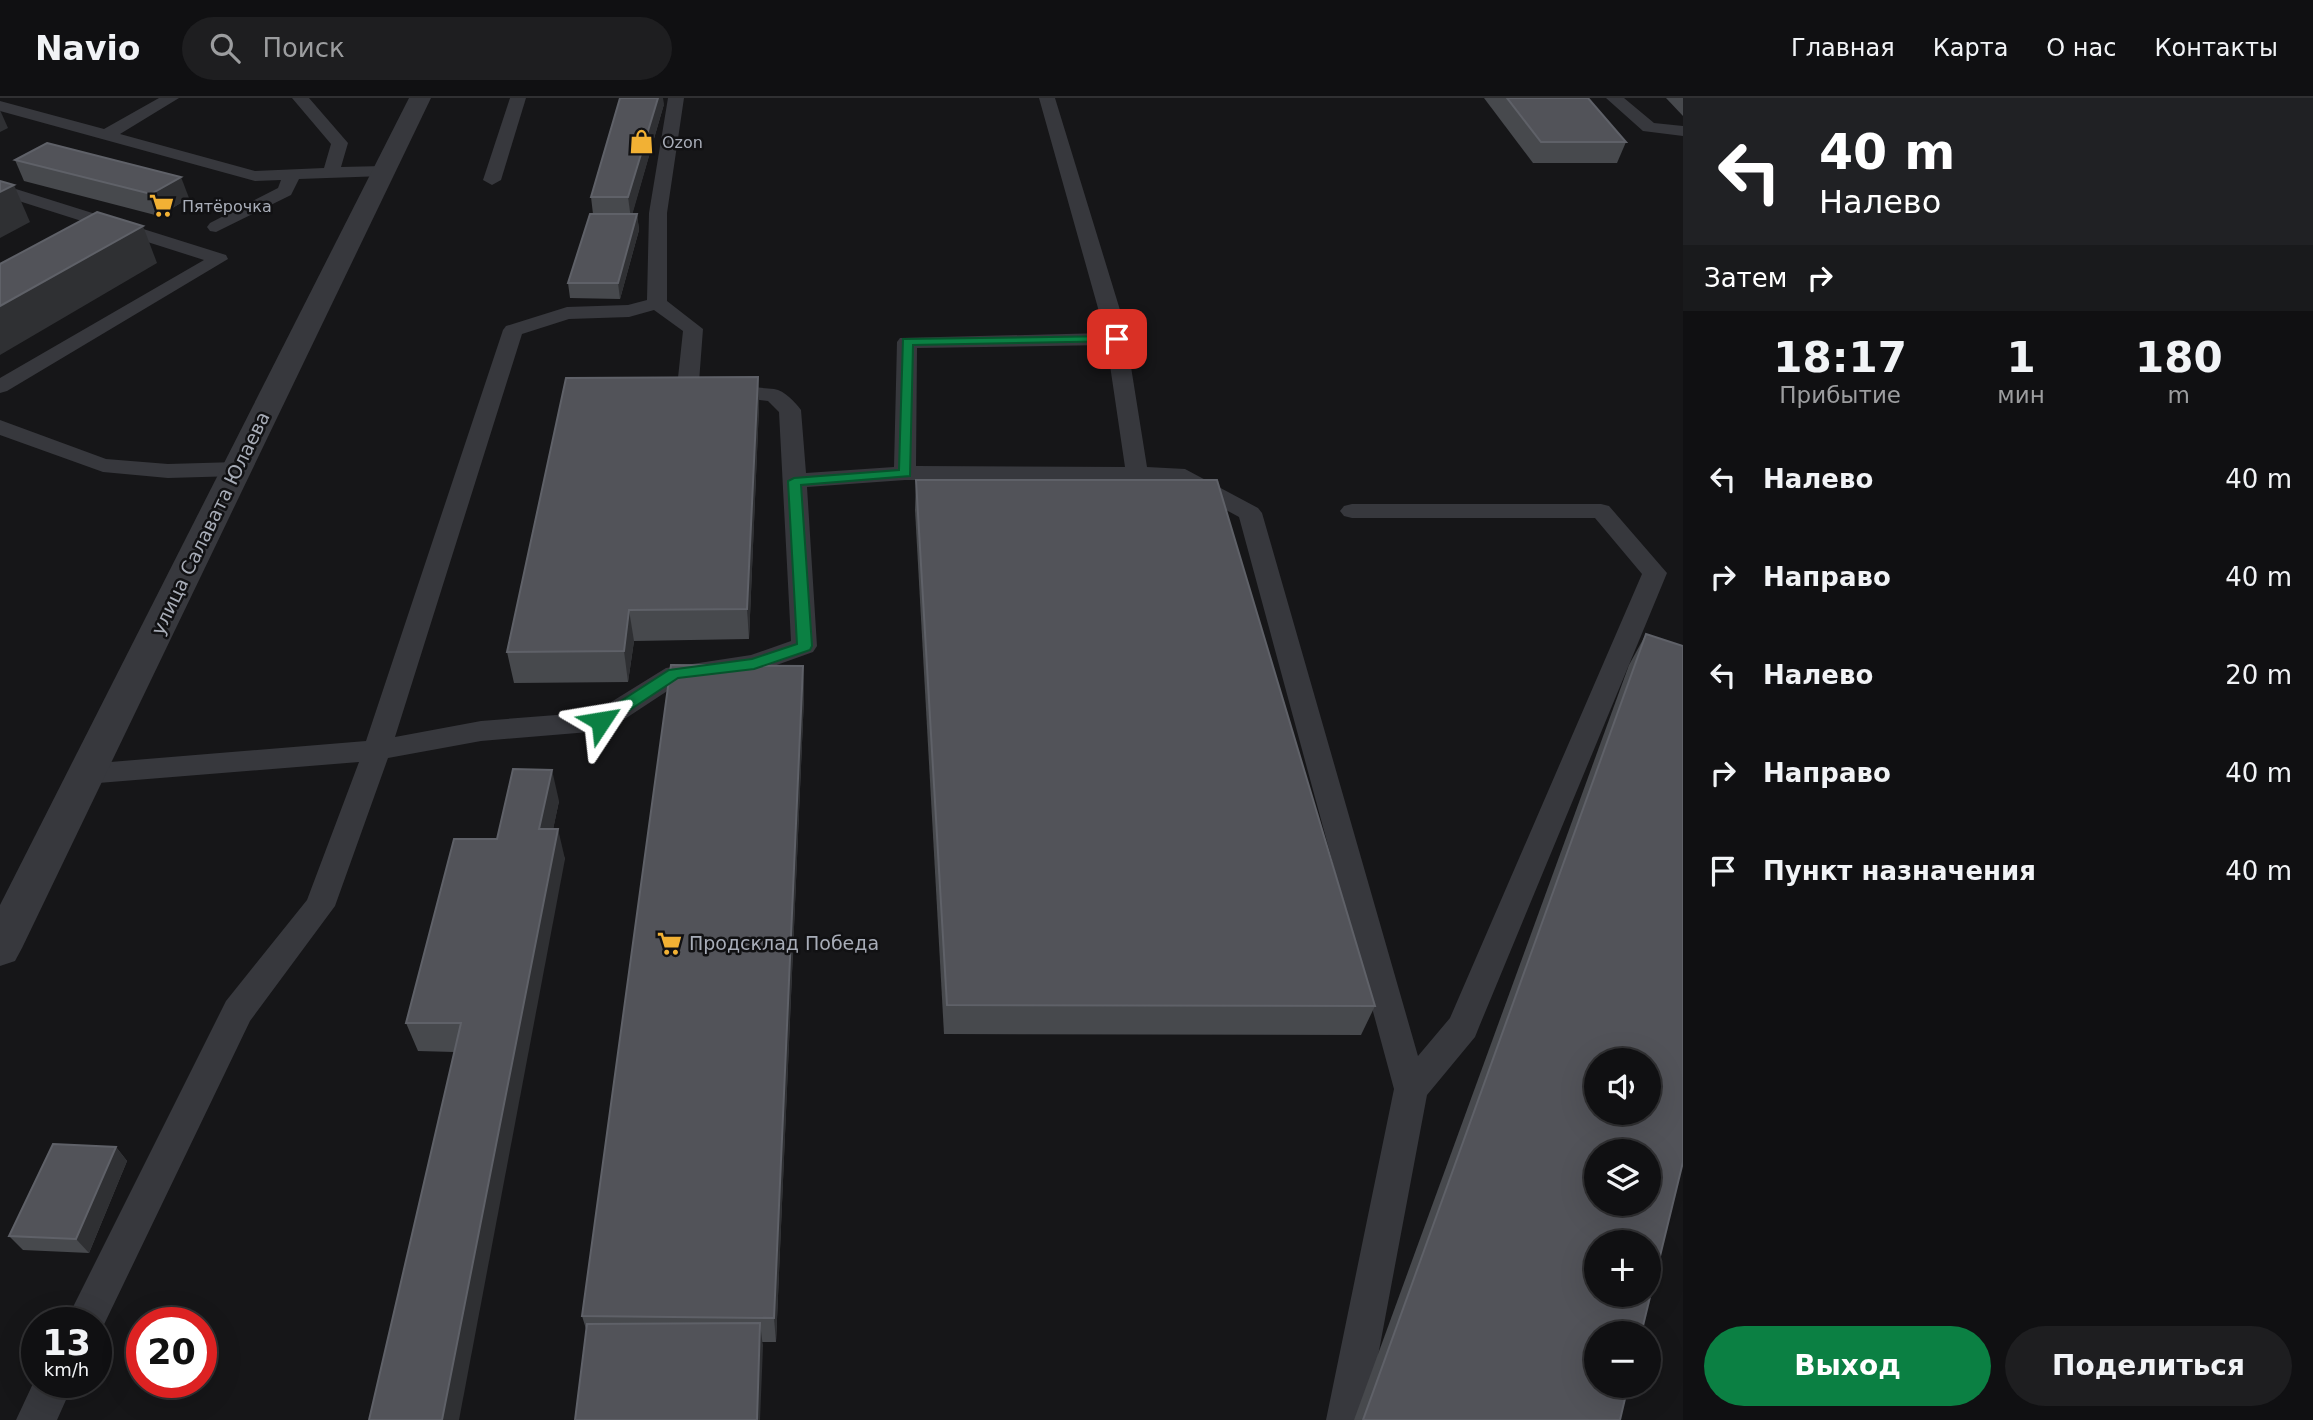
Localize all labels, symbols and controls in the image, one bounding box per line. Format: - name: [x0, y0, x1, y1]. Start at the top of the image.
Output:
- search box: [182, 17, 672, 80]
- text: Navio: [35, 29, 140, 68]
- icon: search: [206, 29, 244, 67]
- text: Поиск: [262, 33, 345, 63]
- text: Главная: [1791, 34, 1895, 62]
- text: Карта: [1933, 34, 2008, 62]
- text: О нас: [2046, 34, 2116, 62]
- text: Контакты: [2154, 34, 2278, 62]
- text: 40 m: [1819, 124, 1955, 181]
- icon: left: [1704, 126, 1795, 217]
- shop icon: Ozon: [628, 128, 656, 156]
- place label: Ozon: [662, 133, 703, 152]
- text: Налево: [1819, 183, 1941, 221]
- supermarket icon: Пятёрочка: [148, 192, 176, 220]
- place label: Пятёрочка: [182, 197, 272, 216]
- icon: right: [1801, 259, 1839, 297]
- text: Затем: [1704, 263, 1787, 293]
- pin: [1087, 309, 1147, 369]
- icon: arrive: [1098, 320, 1136, 358]
- text: 18:17: [1773, 333, 1907, 382]
- text: 1: [2006, 333, 2036, 382]
- text: 180: [2135, 333, 2223, 382]
- text: Прибытие: [1779, 382, 1901, 408]
- text: мин: [1997, 382, 2045, 408]
- text: m: [2168, 382, 2190, 408]
- street label: улица Салавата Юлаева: [146, 408, 274, 638]
- icon: left: [1704, 460, 1742, 498]
- text: Налево: [1763, 464, 1873, 494]
- text: 40 m: [2225, 464, 2292, 494]
- icon: right: [1704, 558, 1742, 596]
- text: Направо: [1763, 562, 1891, 592]
- text: 40 m: [2225, 562, 2292, 592]
- icon: left: [1704, 656, 1742, 694]
- text: Налево: [1763, 660, 1873, 690]
- text: 20 m: [2225, 660, 2292, 690]
- position arrow: [564, 684, 638, 758]
- icon: right: [1704, 754, 1742, 792]
- text: Направо: [1763, 758, 1891, 788]
- text: 40 m: [2225, 758, 2292, 788]
- icon: arrive: [1704, 852, 1742, 890]
- text: Пункт назначения: [1763, 856, 2036, 886]
- text: 40 m: [2225, 856, 2292, 886]
- supermarket icon: Продсклад Победа: [655, 929, 683, 957]
- place label: Продсклад Победа: [689, 932, 879, 954]
- map controls: [1584, 1048, 1661, 1398]
- button: sound: [1584, 1048, 1661, 1125]
- button: layers: [1584, 1139, 1661, 1216]
- button: +: [1584, 1230, 1661, 1307]
- speed limit sign: 20: [126, 1307, 217, 1398]
- button: −: [1584, 1321, 1661, 1398]
- text: 13: [42, 1323, 91, 1363]
- button: Выход: [1704, 1326, 1991, 1406]
- button: Поделиться: [2005, 1326, 2292, 1406]
- text: km/h: [44, 1359, 89, 1380]

